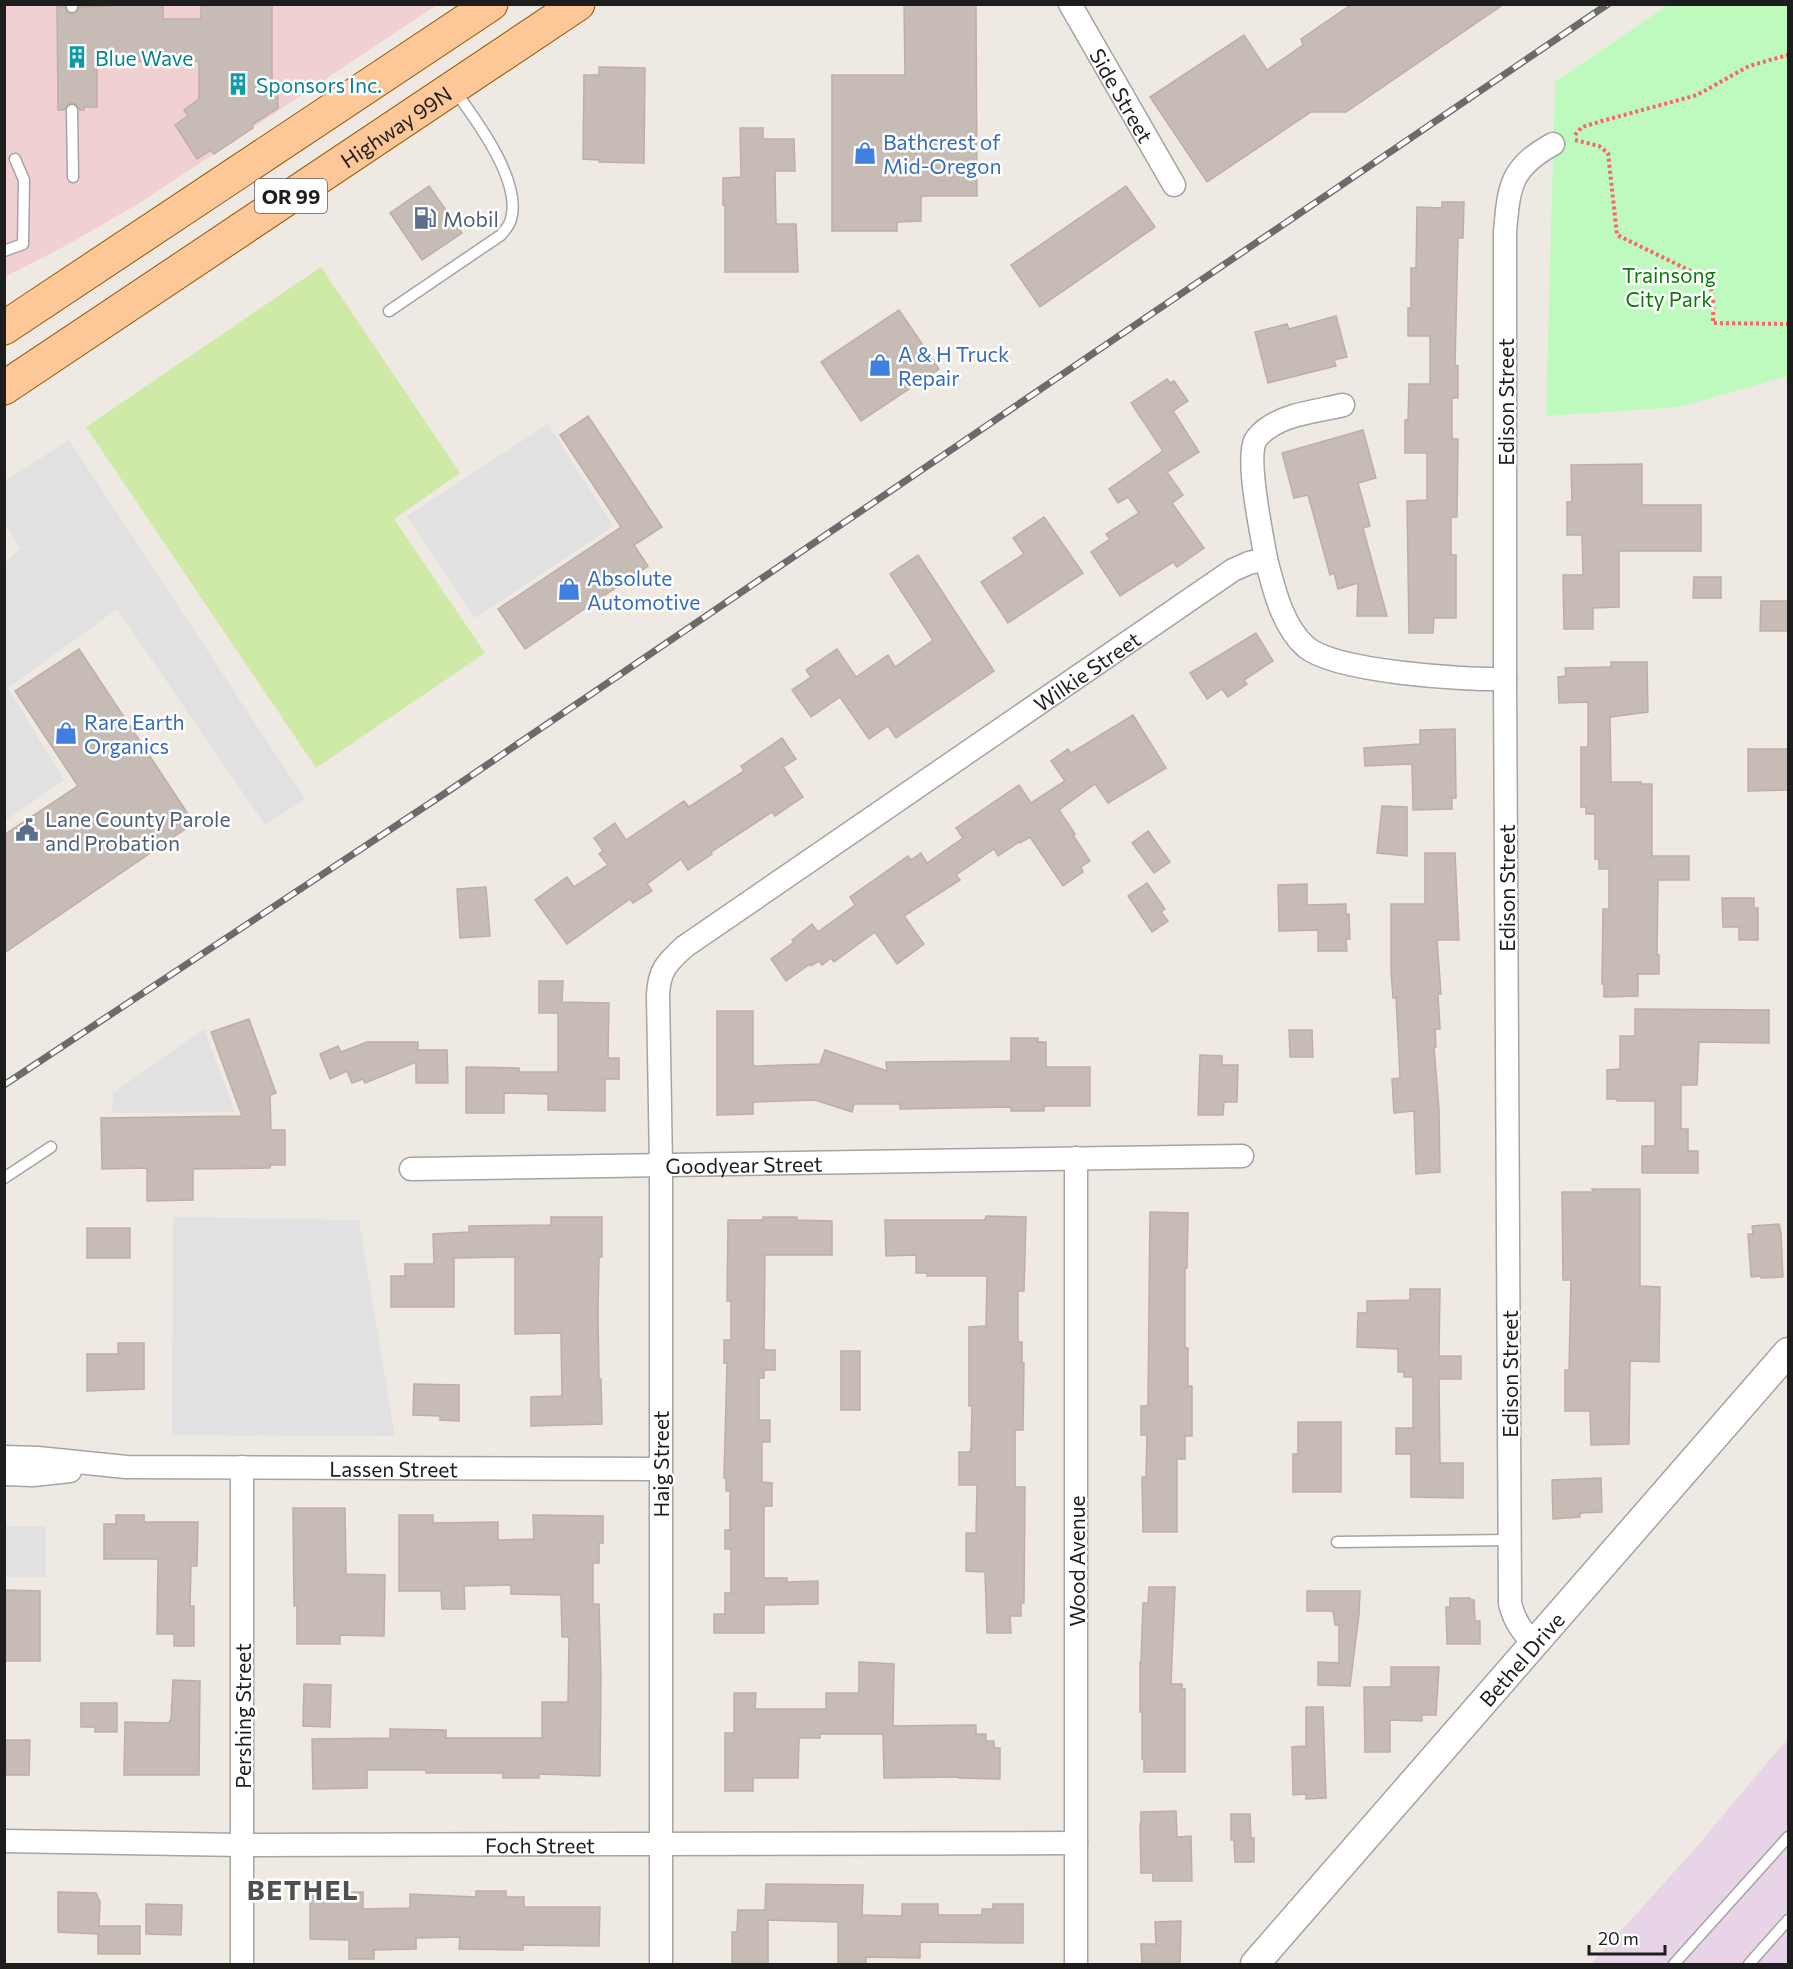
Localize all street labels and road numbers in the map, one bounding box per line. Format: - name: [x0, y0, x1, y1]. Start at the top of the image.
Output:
- street label: Side Street: [1085, 44, 1159, 147]
- street label: Highway 99N: [335, 80, 456, 172]
- road number: OR 99: [255, 179, 327, 213]
- street label: Edison Street: [1493, 338, 1518, 466]
- street label: Wilkie Street: [1029, 625, 1144, 716]
- street label: Edison Street: [1494, 824, 1519, 952]
- street label: Goodyear Street: [665, 1150, 823, 1178]
- street label: Edison Street: [1497, 1310, 1522, 1438]
- street label: Haig Street: [648, 1411, 673, 1517]
- street label: Lassen Street: [329, 1455, 458, 1481]
- street label: Wood Avenue: [1064, 1495, 1089, 1627]
- street label: Bethel Drive: [1473, 1607, 1569, 1711]
- street label: Pershing Street: [230, 1643, 255, 1789]
- street label: Foch Street: [485, 1832, 595, 1857]

